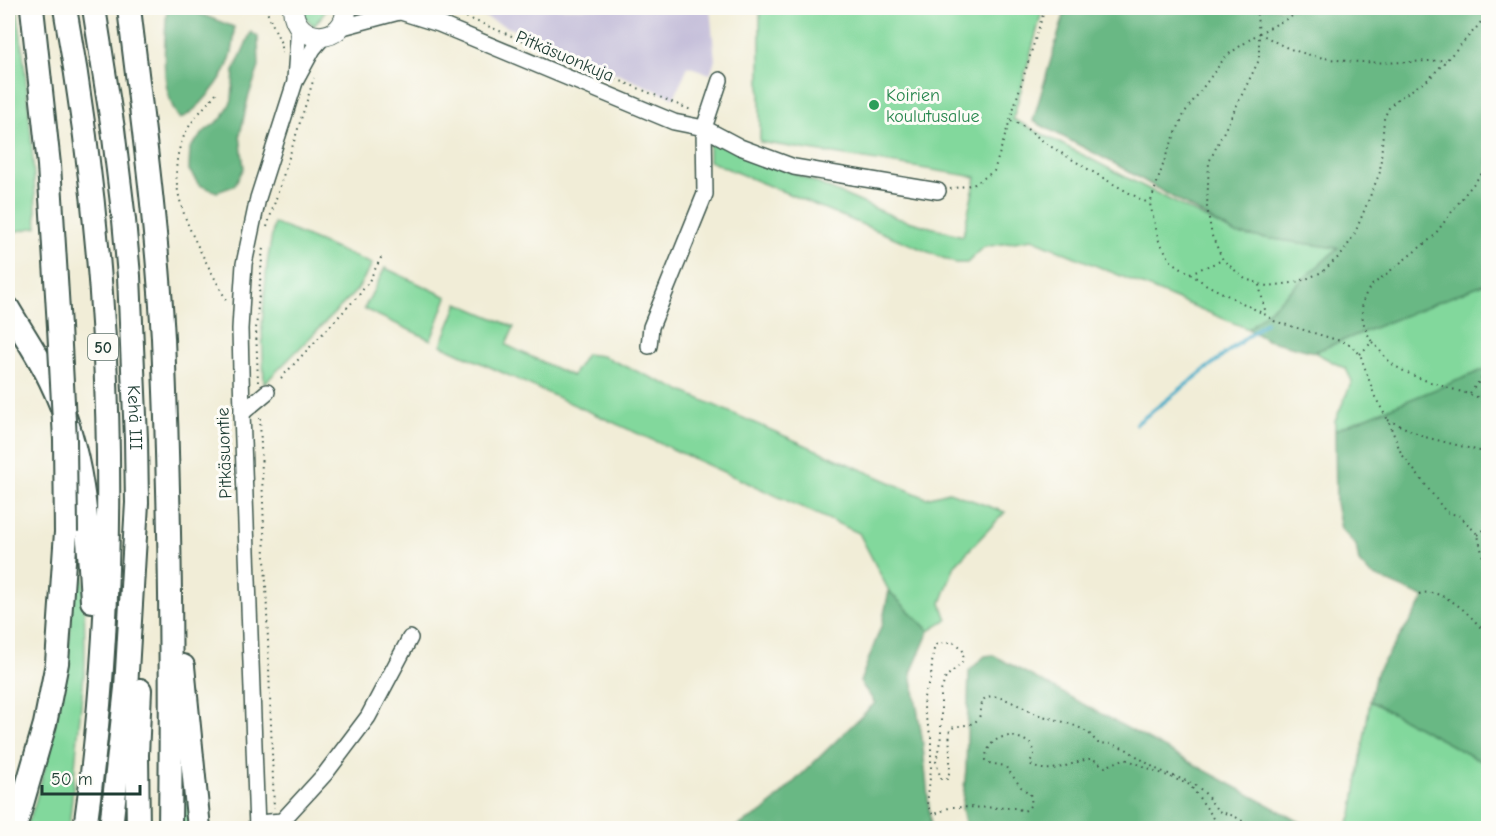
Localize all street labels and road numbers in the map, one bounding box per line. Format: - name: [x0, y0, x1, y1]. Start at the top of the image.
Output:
- street label: Pitkäsuonkuja: [513, 26, 617, 87]
- road number: 50: [88, 334, 118, 360]
- street label: Kehä III: [123, 384, 146, 450]
- street label: Pitkäsuontie: [212, 407, 237, 499]

